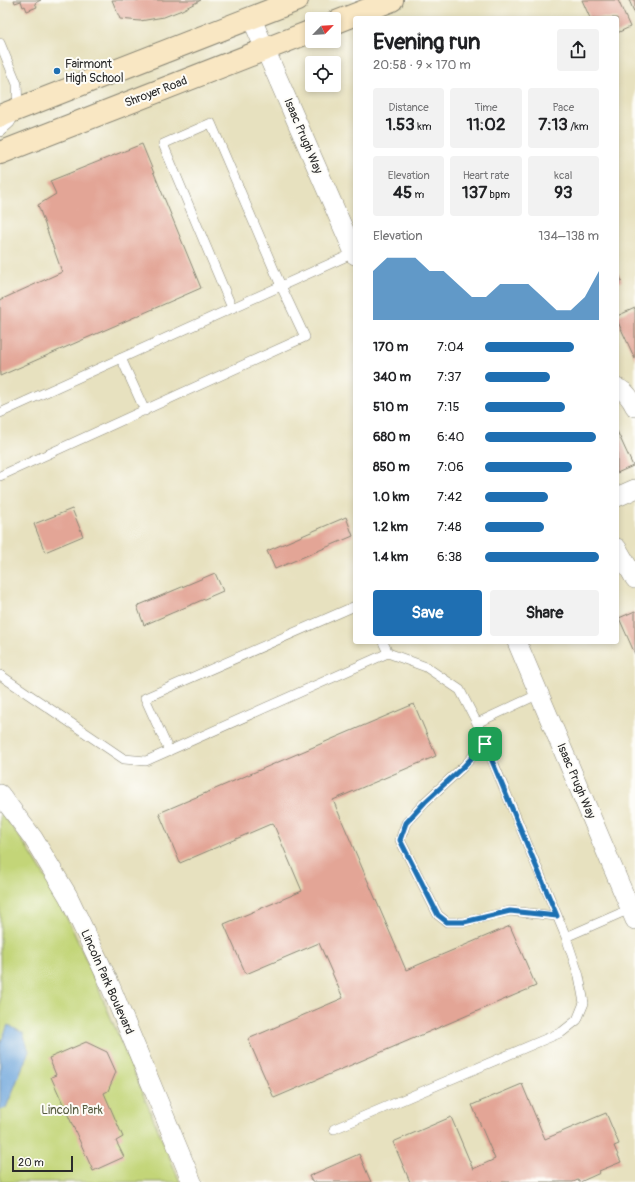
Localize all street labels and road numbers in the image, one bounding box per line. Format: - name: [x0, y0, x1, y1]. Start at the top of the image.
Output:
- street label: Shroyer Road: [123, 73, 190, 111]
- street label: Isaac Prugh Way: [280, 96, 326, 176]
- street label: Isaac Prugh Way: [553, 741, 599, 821]
- street label: Lincoln Park Boulevard: [77, 927, 137, 1037]

